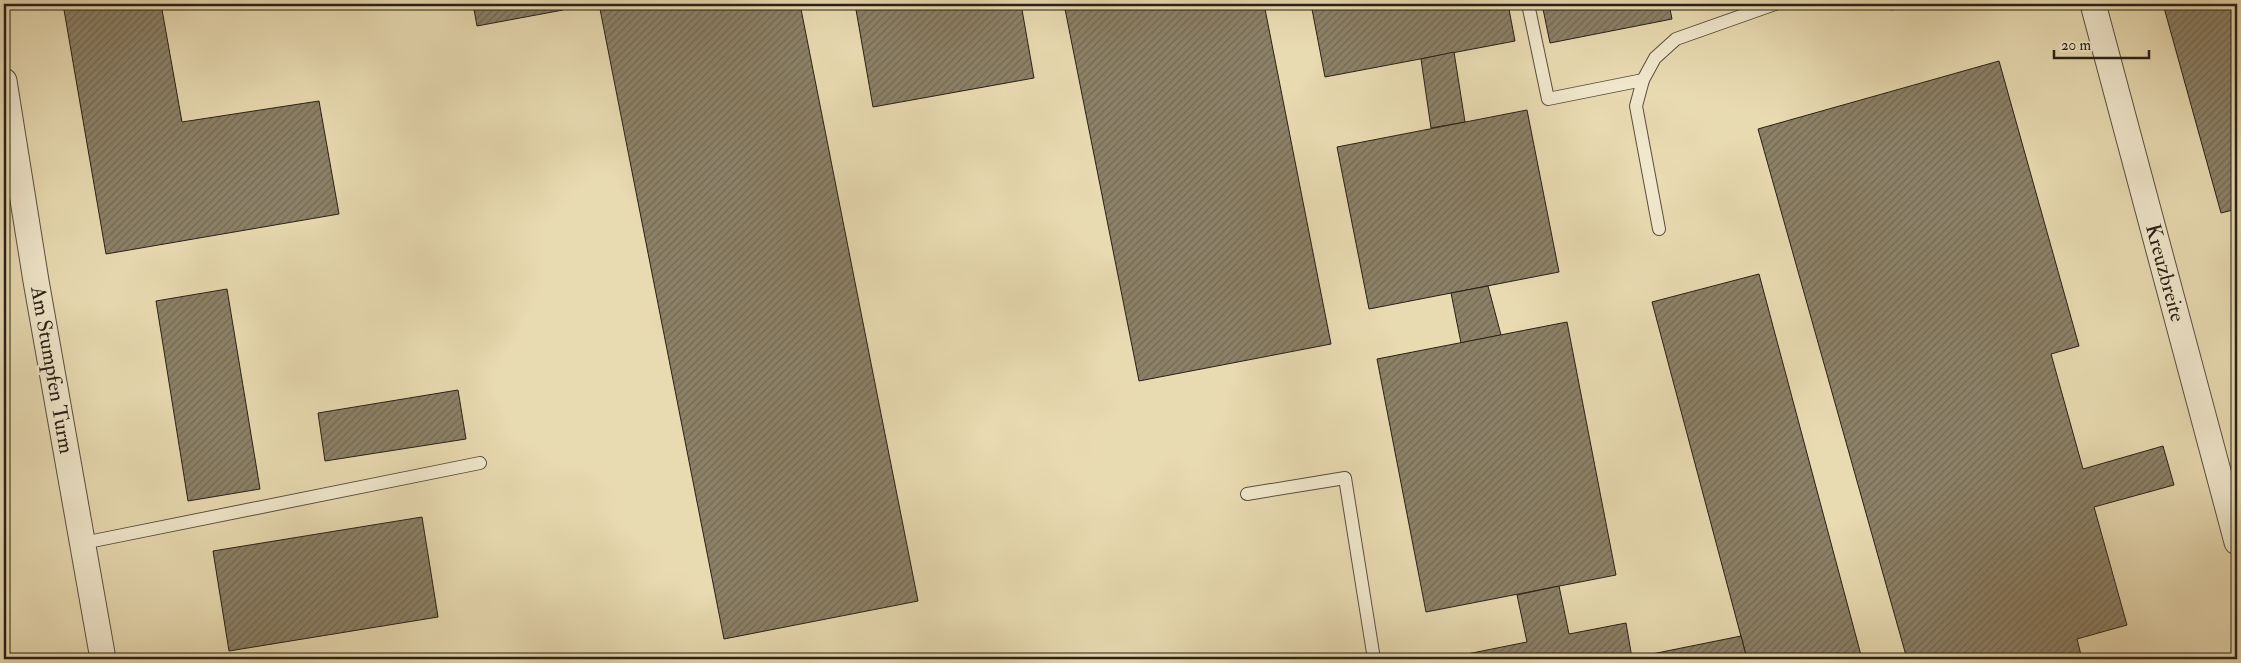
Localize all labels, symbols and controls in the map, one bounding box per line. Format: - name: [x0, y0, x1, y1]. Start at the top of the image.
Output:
- scale bar: [2054, 28, 2148, 60]
- text: 20 m: [2061, 36, 2091, 55]
- street label: Kreuzbreite: [2139, 221, 2191, 325]
- street label: Am Stumpfen Turm: [24, 283, 80, 456]

